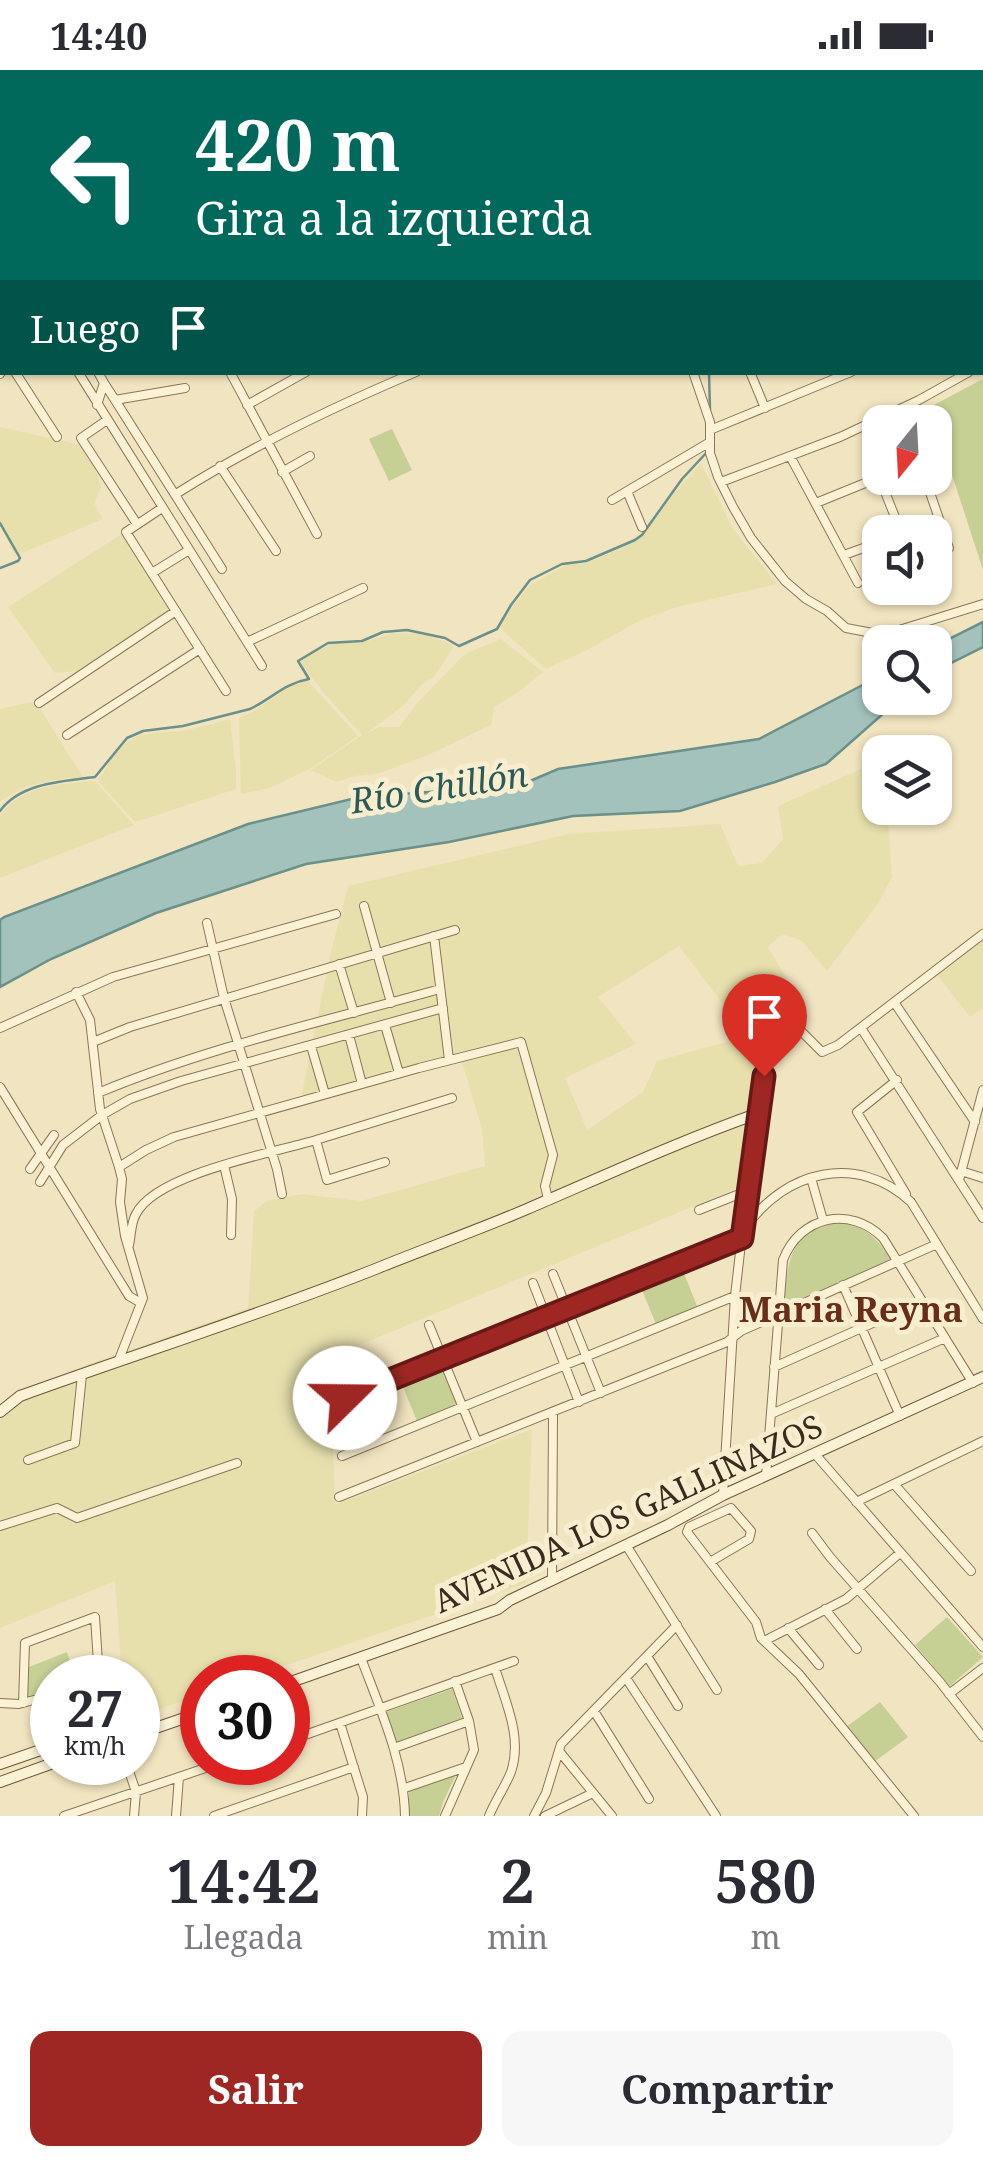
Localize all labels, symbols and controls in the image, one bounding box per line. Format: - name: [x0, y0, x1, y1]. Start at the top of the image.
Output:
- text: 14:40: [50, 9, 147, 61]
- text: 420 m: [195, 96, 401, 192]
- icon: left: [30, 110, 160, 240]
- text: Gira a la izquierda: [195, 187, 593, 248]
- icon: arrive: [161, 300, 216, 355]
- text: Luego: [30, 302, 141, 354]
- north arrow: [862, 405, 952, 495]
- map controls: [862, 405, 952, 825]
- button: sound: [862, 515, 952, 605]
- button: search: [862, 625, 952, 715]
- button: layers: [862, 735, 952, 825]
- water label: Río Chillón: [346, 749, 531, 824]
- pin: [722, 974, 807, 1077]
- icon: arrive: [737, 989, 792, 1044]
- district label: Maria Reyna: [739, 1285, 963, 1332]
- position arrow: [293, 1346, 397, 1450]
- street label: AVENIDA LOS GALLINAZOS: [426, 1403, 829, 1622]
- speed limit sign: 30: [180, 1655, 310, 1785]
- text: 27: [67, 1674, 123, 1742]
- text: km/h: [64, 1728, 126, 1762]
- text: 14:42: [167, 1839, 320, 1921]
- text: 2: [501, 1839, 535, 1921]
- text: 580: [715, 1839, 816, 1921]
- text: Llegada: [184, 1915, 303, 1958]
- text: min: [487, 1915, 548, 1958]
- text: m: [750, 1915, 781, 1958]
- button: Salir: [30, 2031, 482, 2146]
- button: Compartir: [502, 2031, 953, 2146]

